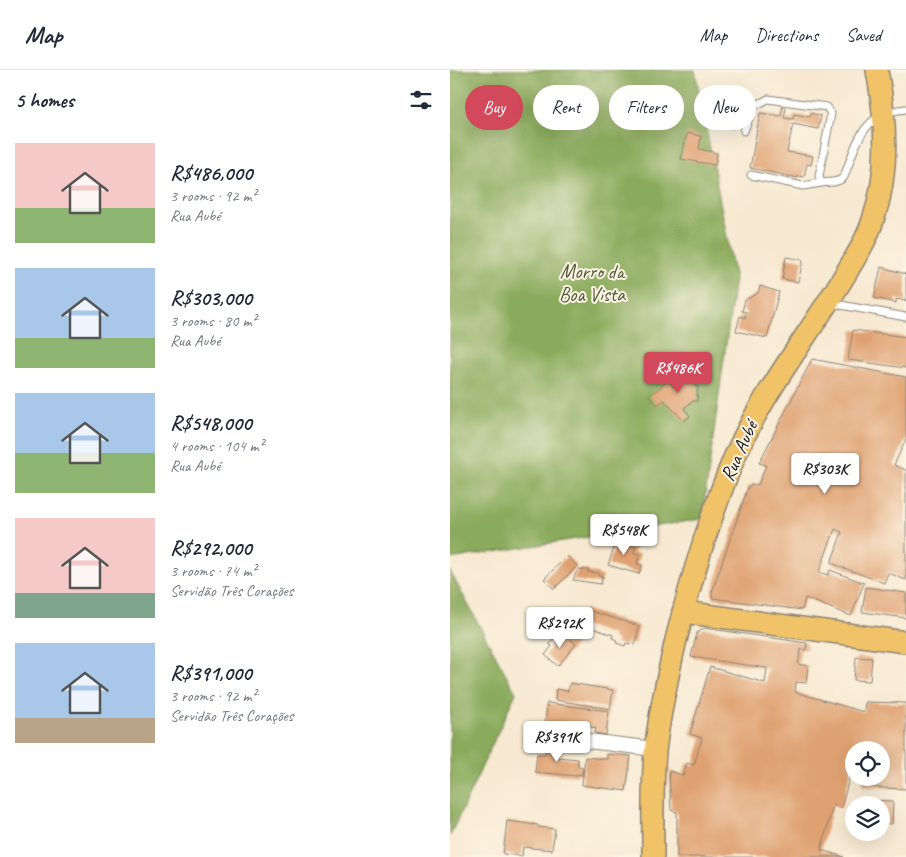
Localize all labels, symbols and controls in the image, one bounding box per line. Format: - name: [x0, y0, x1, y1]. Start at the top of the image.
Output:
- text: Map: [25, 20, 62, 50]
- text: Map: [700, 24, 727, 46]
- text: Directions: [755, 24, 818, 46]
- text: Saved: [846, 24, 881, 46]
- chip: Buy: [465, 85, 523, 130]
- chip: Rent: [533, 85, 599, 130]
- chip: Filters: [609, 85, 684, 130]
- chip: New: [694, 85, 756, 130]
- icon: filters: [407, 86, 435, 114]
- text: 5 homes: [15, 87, 74, 113]
- text: R$486,000: [170, 160, 252, 186]
- icon: home: [55, 163, 115, 223]
- text: 3 rooms · 92 m²: [170, 186, 256, 206]
- text: Rua Aubé: [170, 206, 220, 226]
- park label: Morro da Boa Vista: [559, 259, 626, 307]
- text: R$303,000: [170, 285, 252, 311]
- icon: home: [55, 288, 115, 348]
- text: 3 rooms · 80 m²: [170, 311, 256, 331]
- text: Rua Aubé: [170, 331, 220, 351]
- pin: R$486K: [637, 352, 719, 394]
- text: R$486K: [655, 358, 701, 378]
- text: R$548,000: [170, 410, 251, 436]
- icon: home: [55, 413, 115, 473]
- street label: Rua Aubé: [715, 414, 765, 485]
- text: 4 rooms · 104 m²: [170, 436, 264, 456]
- pin: R$303K: [784, 452, 866, 495]
- text: Rua Aubé: [170, 456, 220, 476]
- text: R$303K: [802, 459, 848, 479]
- pin: R$548K: [583, 514, 665, 556]
- text: R$548K: [601, 520, 647, 540]
- text: R$292,000: [170, 535, 251, 561]
- icon: home: [55, 538, 115, 598]
- text: 3 rooms · 74 m²: [170, 561, 256, 581]
- text: Servidão Três Corações: [170, 581, 293, 601]
- pin: R$292K: [519, 606, 601, 649]
- text: R$292K: [537, 613, 583, 633]
- text: R$391,000: [170, 660, 251, 686]
- icon: home: [55, 663, 115, 723]
- text: 3 rooms · 92 m²: [170, 686, 256, 706]
- text: Servidão Três Corações: [170, 706, 293, 726]
- pin: R$391K: [516, 720, 598, 763]
- text: R$391K: [534, 727, 580, 747]
- map controls: [845, 741, 890, 841]
- button: locate: [845, 741, 890, 786]
- button: layers: [845, 796, 890, 841]

